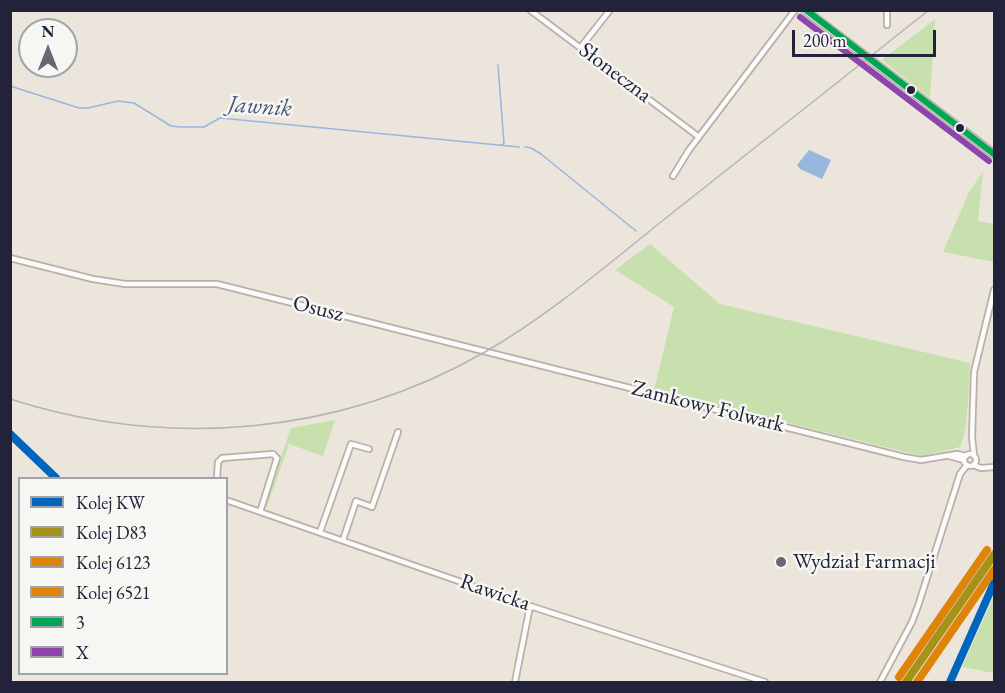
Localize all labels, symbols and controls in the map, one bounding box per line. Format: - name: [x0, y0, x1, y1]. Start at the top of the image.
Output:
- north arrow: [18, 18, 78, 78]
- scale bar: [795, 18, 939, 56]
- text: N: [42, 21, 54, 42]
- text: 200 m: [803, 29, 847, 52]
- street label: Słoneczna: [573, 37, 657, 109]
- unlabelled marker: [905, 84, 917, 96]
- water label: Jawnik: [227, 90, 293, 124]
- unlabelled marker: [954, 122, 966, 134]
- street label: Osusz: [290, 290, 346, 328]
- street label: Zamkowy Folwark: [629, 375, 787, 439]
- legend: [18, 477, 228, 675]
- text: Kolej KW: [76, 491, 145, 514]
- text: Kolej D83: [76, 521, 147, 544]
- place label: Wydział Farmacji: [793, 549, 936, 575]
- text: Kolej 6123: [76, 551, 150, 574]
- marker: Wydział Farmacji: [774, 555, 788, 569]
- street label: Rawicka: [456, 569, 534, 617]
- text: Kolej 6521: [76, 581, 150, 604]
- text: 3: [76, 611, 85, 634]
- text: X: [76, 641, 89, 664]

